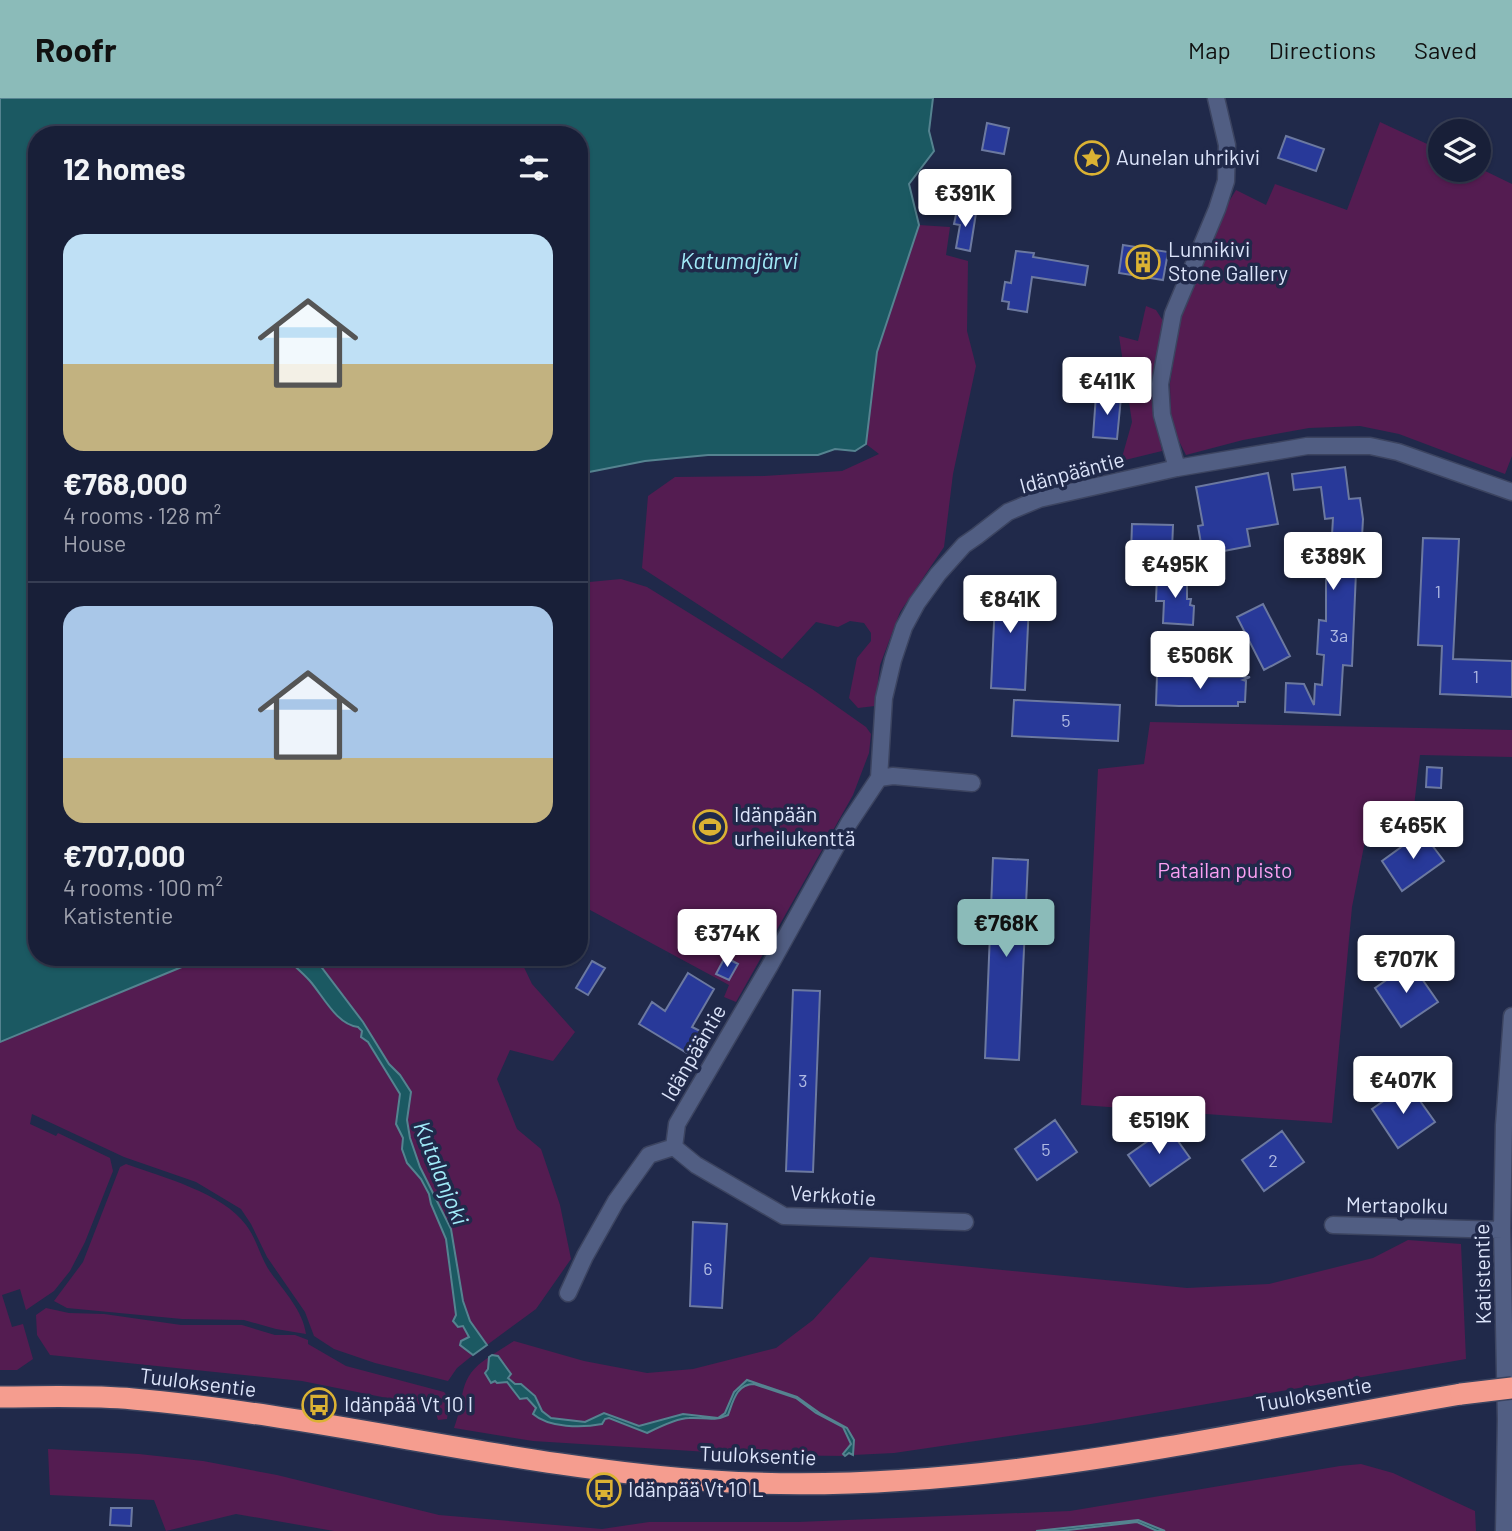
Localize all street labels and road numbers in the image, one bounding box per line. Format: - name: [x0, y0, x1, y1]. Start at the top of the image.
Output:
- street label: Idänpääntie: [1016, 446, 1127, 498]
- street label: Idänpääntie: [655, 999, 730, 1105]
- street label: Verkkotie: [789, 1179, 877, 1210]
- street label: Mertapolku: [1346, 1191, 1448, 1218]
- street label: Katistentie: [1468, 1224, 1495, 1325]
- street label: Tuuloksentie: [139, 1362, 258, 1401]
- street label: Tuuloksentie: [1254, 1371, 1374, 1416]
- street label: Tuuloksentie: [699, 1440, 817, 1469]

